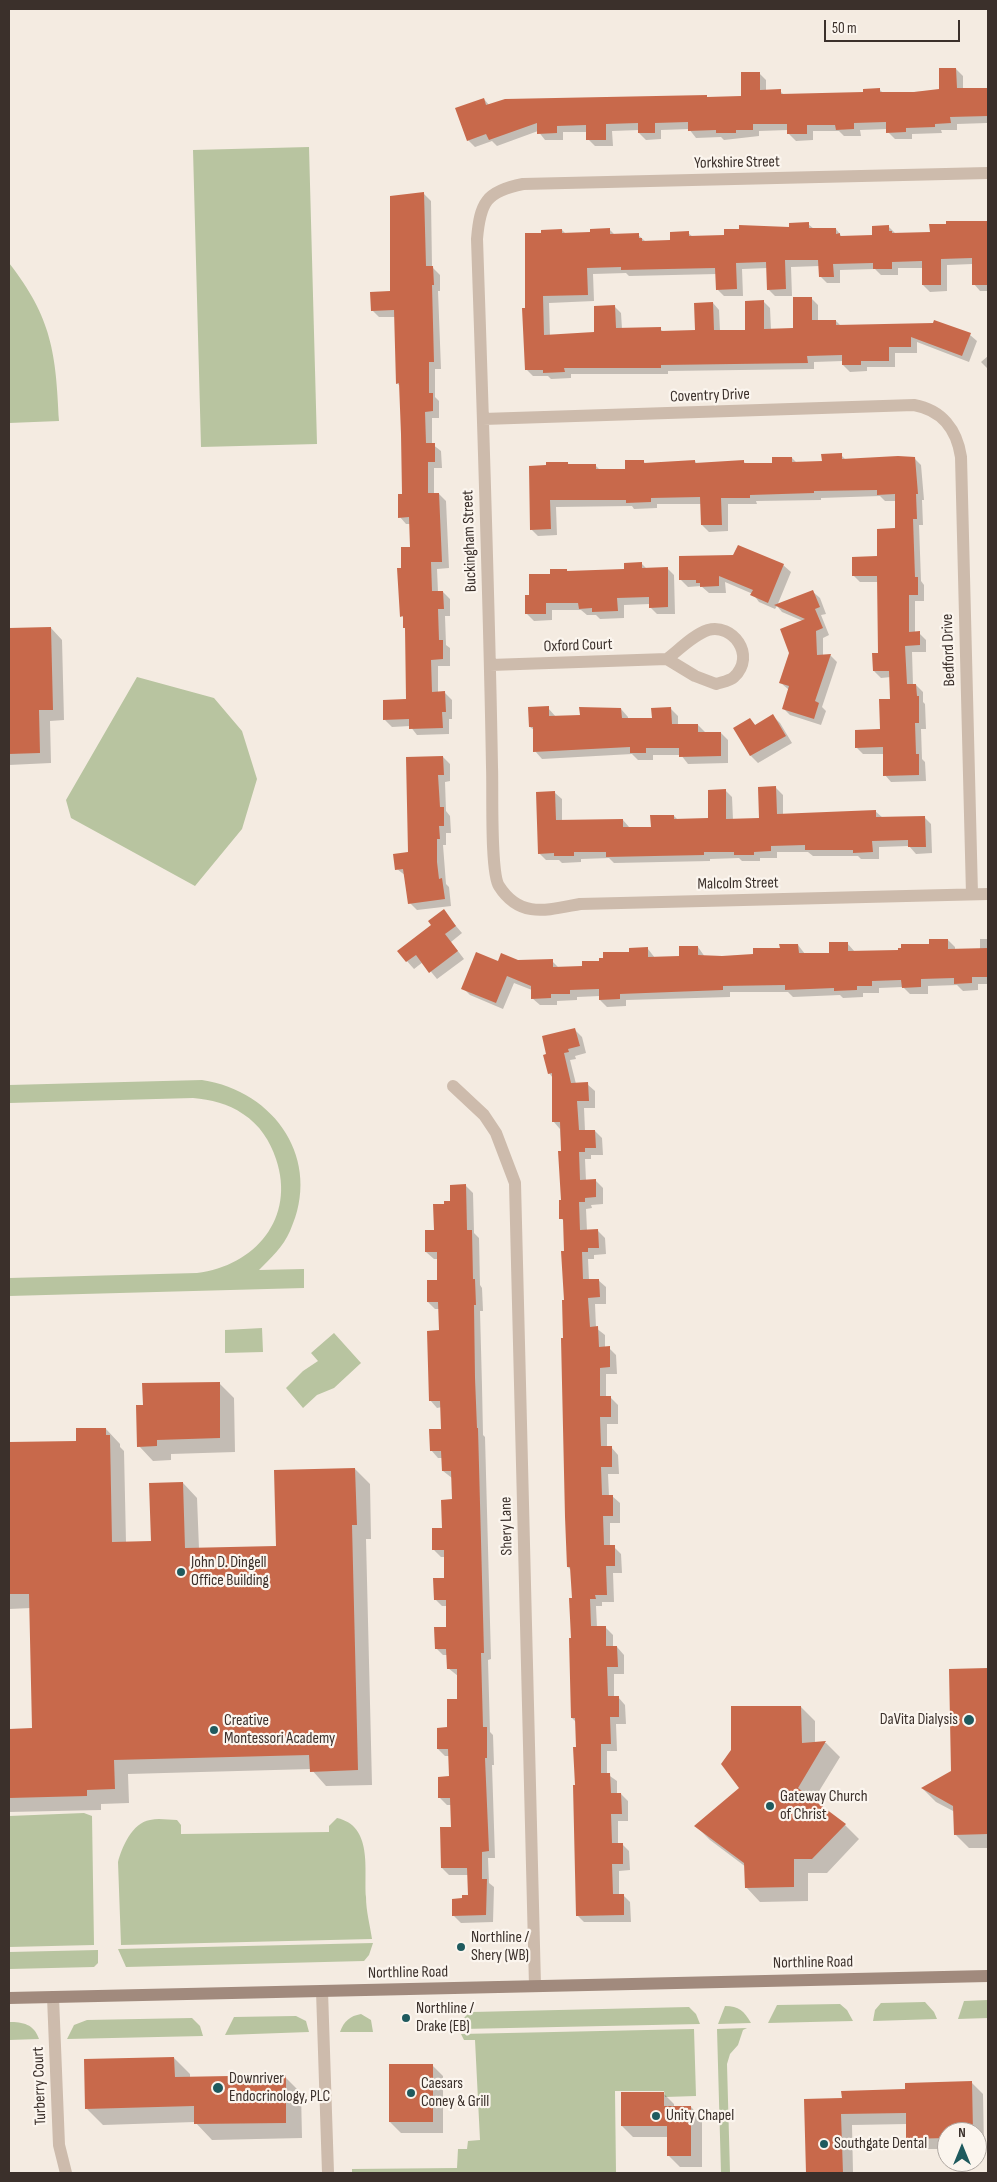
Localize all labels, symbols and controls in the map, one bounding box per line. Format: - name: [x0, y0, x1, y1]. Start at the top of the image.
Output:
- scale bar: [827, 10, 963, 42]
- text: 50 m: [832, 19, 857, 38]
- street label: Yorkshire Street: [694, 153, 780, 173]
- street label: Coventry Drive: [670, 385, 750, 407]
- street label: Buckingham Street: [459, 490, 481, 592]
- street label: Bedford Drive: [938, 613, 960, 687]
- street label: Oxford Court: [543, 635, 613, 657]
- street label: Malcolm Street: [697, 874, 779, 894]
- street label: Shery Lane: [497, 1496, 517, 1556]
- place label: John D. Dingell Office Building: [191, 1553, 269, 1591]
- marker: John D. Dingell Office Building: [175, 1566, 187, 1578]
- place label: DaVita Dialysis: [880, 1710, 958, 1730]
- place label: Creative Montessori Academy: [224, 1711, 335, 1749]
- marker: DaVita Dialysis: [962, 1713, 976, 1727]
- marker: Creative Montessori Academy: [208, 1724, 220, 1736]
- place label: Gateway Church of Christ: [780, 1787, 868, 1825]
- marker: Gateway Church of Christ: [764, 1800, 776, 1812]
- place label: Northline / Shery (WB): [471, 1928, 529, 1966]
- marker: Northline / Shery (WB): [455, 1941, 467, 1953]
- street label: Northline Road: [773, 1953, 853, 1973]
- street label: Northline Road: [368, 1963, 448, 1983]
- place label: Northline / Drake (EB): [416, 1999, 474, 2037]
- marker: Northline / Drake (EB): [400, 2012, 412, 2024]
- street label: Turberry Court: [29, 2047, 51, 2125]
- place label: Downriver Endocrinology, PLC: [229, 2069, 330, 2107]
- place label: Caesars Coney & Grill: [421, 2074, 489, 2112]
- marker: Downriver Endocrinology, PLC: [211, 2081, 225, 2095]
- marker: Caesars Coney & Grill: [405, 2087, 417, 2099]
- place label: Unity Chapel: [666, 2106, 734, 2126]
- marker: Unity Chapel: [650, 2110, 662, 2122]
- north arrow: [937, 2122, 987, 2172]
- text: N: [958, 2124, 966, 2141]
- place label: Southgate Dental: [834, 2134, 927, 2154]
- marker: Southgate Dental: [818, 2138, 830, 2150]

